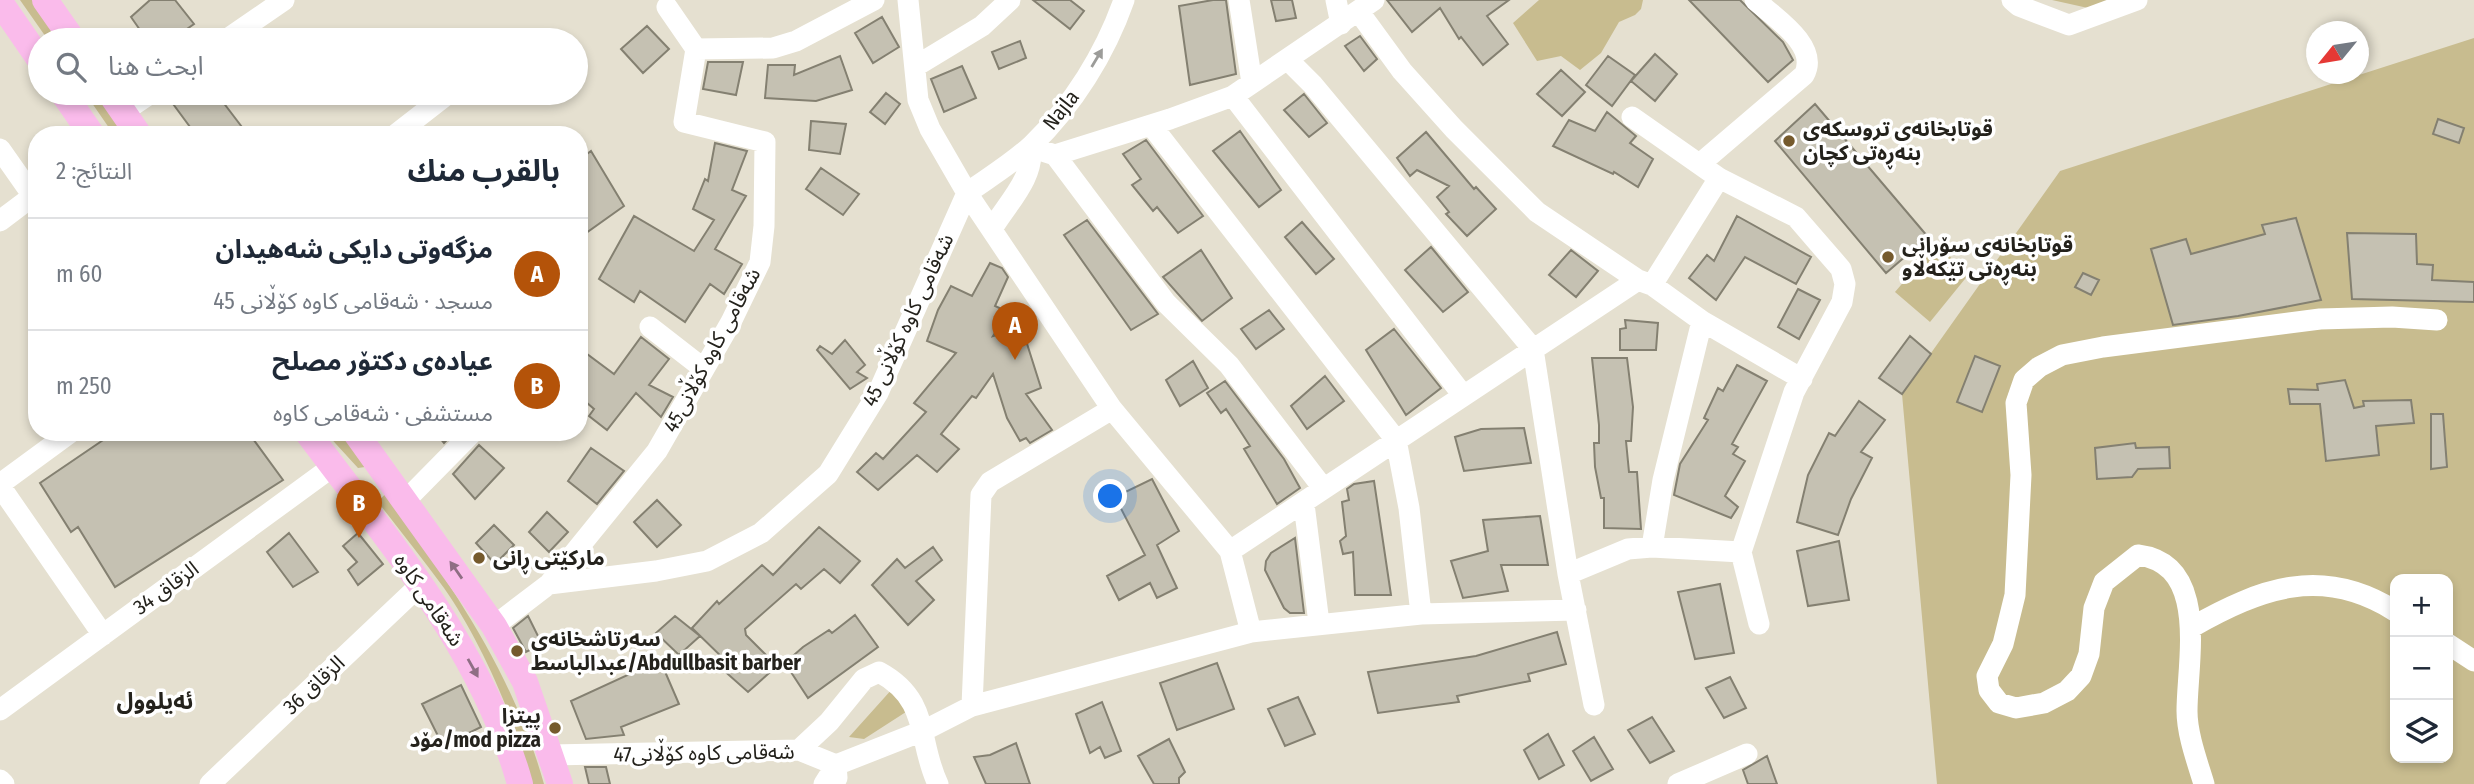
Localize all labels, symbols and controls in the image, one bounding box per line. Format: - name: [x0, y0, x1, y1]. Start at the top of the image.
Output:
- north arrow: [2306, 21, 2369, 84]
- search box: [28, 28, 588, 105]
- icon: search: [52, 48, 90, 86]
- one-way arrow: [1091, 48, 1103, 67]
- text: ابحث هنا: [108, 51, 204, 82]
- street label: Najla: [1037, 85, 1085, 135]
- place label: قوتابخانەی تروسکەی بنەڕەتی کچان: [1803, 116, 1993, 170]
- marker: قوتابخانەی تروسکەی بنەڕەتی کچان: [1781, 133, 1797, 149]
- text: بالقرب منك: [408, 153, 560, 189]
- text: النتائج: 2: [56, 157, 132, 185]
- street label: شەقامی کاوە کۆڵانی 45: [854, 228, 959, 411]
- place label: قوتابخانەی سۆرانی بنەڕەتی تێکەڵاو: [1902, 232, 2073, 286]
- text: مزگەوتی دایکی شەهیدان: [216, 234, 493, 265]
- marker: قوتابخانەی سۆرانی بنەڕەتی تێکەڵاو: [1880, 249, 1896, 265]
- text: 60 m: [56, 260, 103, 288]
- text: A: [531, 260, 543, 288]
- street label: شەقامی کاوە کۆڵانی45: [655, 262, 766, 437]
- text: مسجد · شەقامی کاوە کۆڵانی 45: [213, 287, 493, 315]
- pin: A: [992, 302, 1038, 360]
- text: عیادەی دکتۆر مصلح: [272, 346, 493, 377]
- text: 250 m: [56, 372, 112, 400]
- text: B: [531, 372, 543, 400]
- text: مستشفى · شەقامی کاوە: [273, 399, 493, 427]
- your location: [1093, 479, 1127, 513]
- pin: B: [336, 480, 382, 538]
- place label: مارکێتی ڕانی: [493, 545, 605, 575]
- street label: شەقامی کاوە: [389, 549, 469, 651]
- marker: مارکێتی ڕانی: [471, 550, 487, 566]
- street label: الزقاق 34: [128, 556, 204, 620]
- one-way arrow: [449, 560, 462, 580]
- map controls: [2390, 574, 2453, 763]
- button: +: [2390, 574, 2453, 637]
- place label: سەرتاشخانەی عبدالباسط/Abdullbasit barber: [531, 626, 801, 676]
- button: −: [2390, 637, 2453, 700]
- marker: سەرتاشخانەی عبدالباسط/Abdullbasit barber: [509, 643, 525, 659]
- street label: الزقاق 36: [278, 650, 350, 720]
- one-way arrow: [467, 658, 479, 678]
- district label: ئەیلوول: [117, 687, 193, 715]
- button: layers: [2390, 700, 2453, 763]
- place label: پیتزا مۆد/mod pizza: [409, 703, 541, 753]
- marker: پیتزا مۆد/mod pizza: [547, 720, 563, 736]
- street label: شەقامی کاوە کۆڵانی47: [613, 735, 795, 768]

